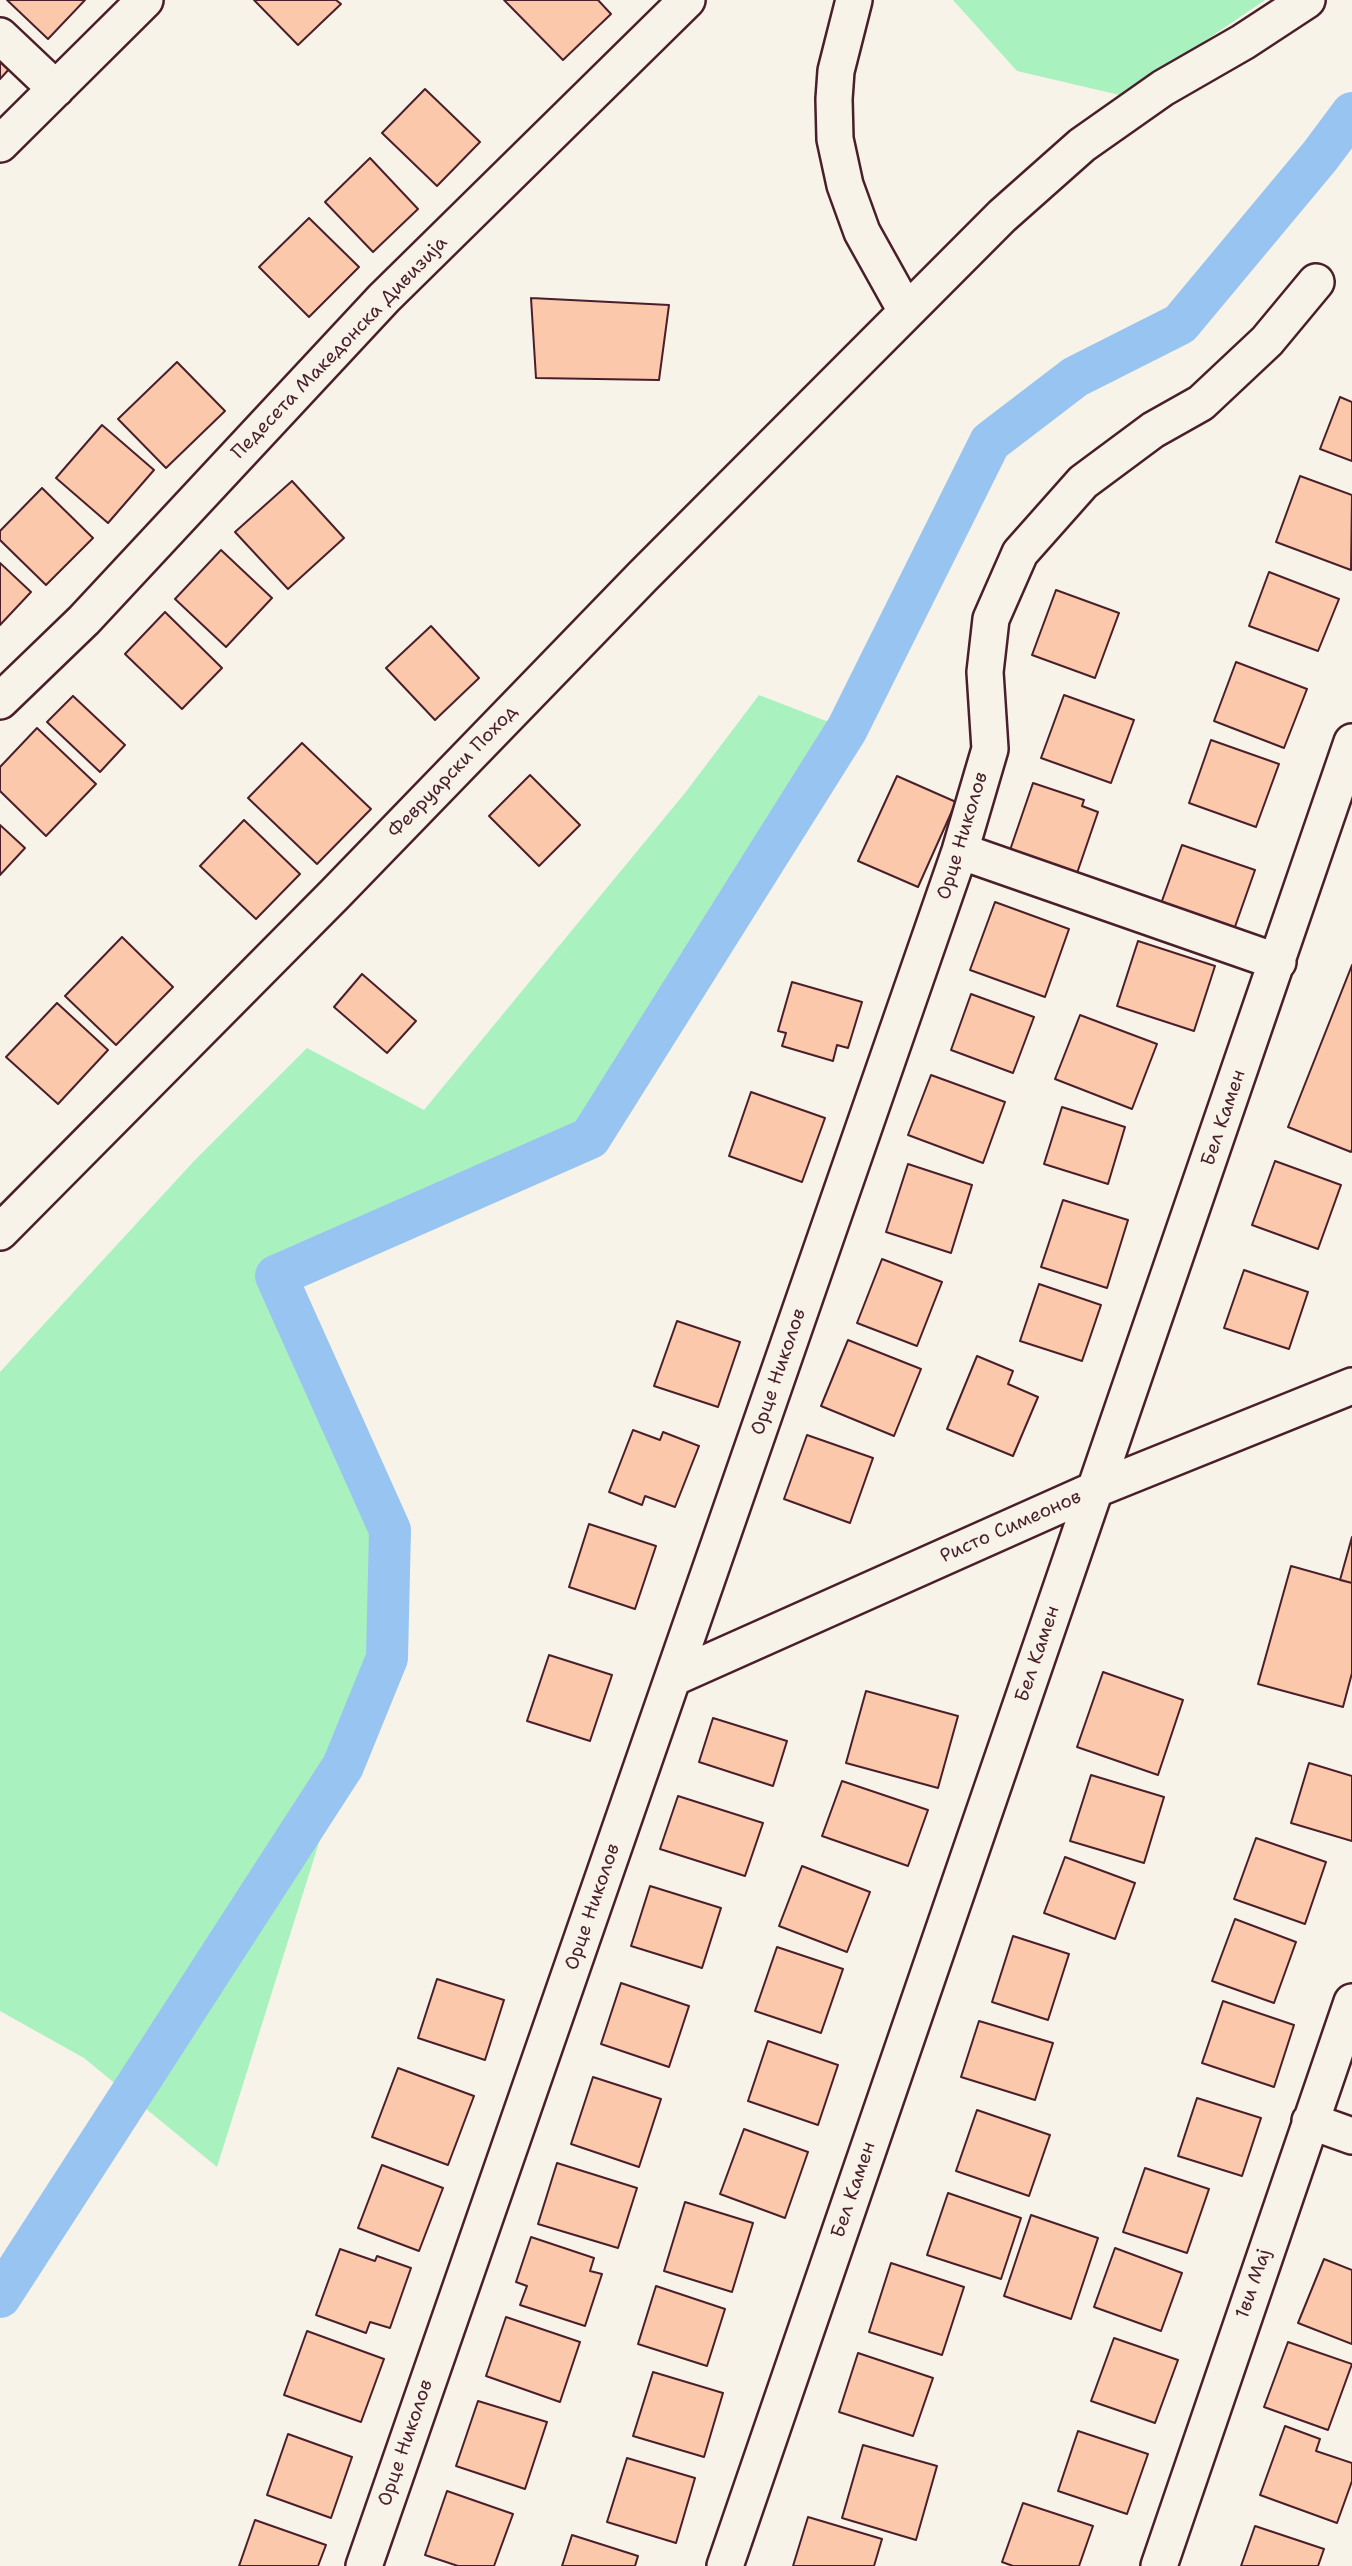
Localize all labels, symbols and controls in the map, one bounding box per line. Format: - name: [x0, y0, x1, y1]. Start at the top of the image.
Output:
- street label: Педесета Македонска Дивизија: [227, 232, 453, 464]
- street label: Февруарски Поход: [384, 701, 522, 843]
- street label: Орце Николов: [933, 769, 993, 903]
- street label: Бел Камен: [1197, 1067, 1251, 1169]
- street label: Орце Николов: [747, 1306, 811, 1438]
- street label: Ристо Симеонов: [937, 1486, 1085, 1568]
- street label: Бел Камен: [1011, 1603, 1065, 1705]
- street label: Орце Николов: [561, 1841, 625, 1973]
- street label: Бел Камен: [827, 2139, 881, 2241]
- street label: 1ви Мај: [1231, 2246, 1277, 2322]
- street label: Орце Николов: [374, 2377, 438, 2509]

